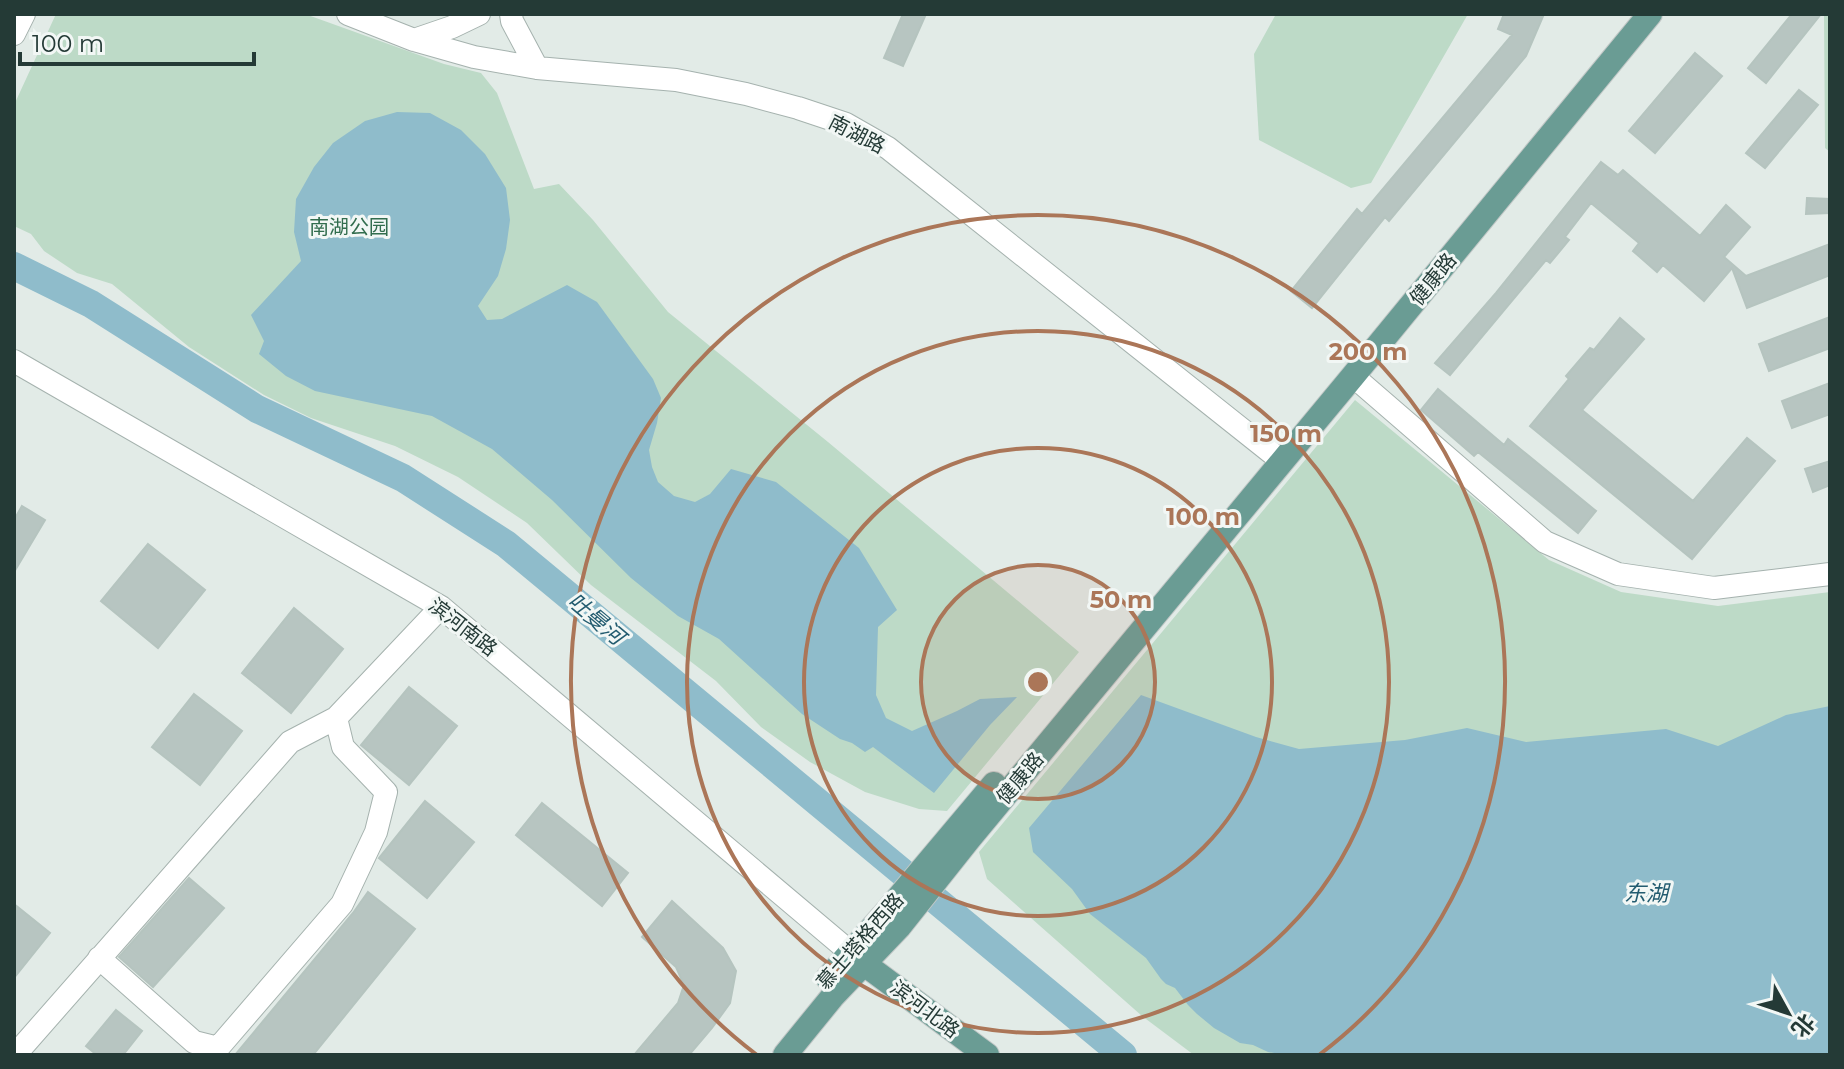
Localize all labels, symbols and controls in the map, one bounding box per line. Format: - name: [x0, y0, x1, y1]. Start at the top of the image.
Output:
- scale bar: [20, 16, 254, 66]
- text: 100 m: [32, 29, 104, 58]
- street label: 南湖路: [825, 110, 889, 158]
- park label: 南湖公园: [309, 215, 389, 239]
- street label: 健康路: [1405, 248, 1461, 310]
- text: 200 m: [1329, 337, 1407, 366]
- text: 150 m: [1250, 419, 1322, 448]
- text: 100 m: [1166, 502, 1240, 531]
- text: 50 m: [1090, 585, 1152, 614]
- water label: 吐曼河: [562, 587, 633, 653]
- street label: 滨河南路: [424, 593, 502, 661]
- centre of rings: [1024, 668, 1052, 696]
- street label: 健康路: [992, 747, 1048, 809]
- water label: 东湖: [1624, 880, 1671, 907]
- street label: 慕士塔格西路: [812, 888, 908, 994]
- north arrow: [1748, 973, 1828, 1053]
- street label: 滨河北路: [886, 975, 964, 1043]
- text: 北: [1786, 1008, 1820, 1043]

